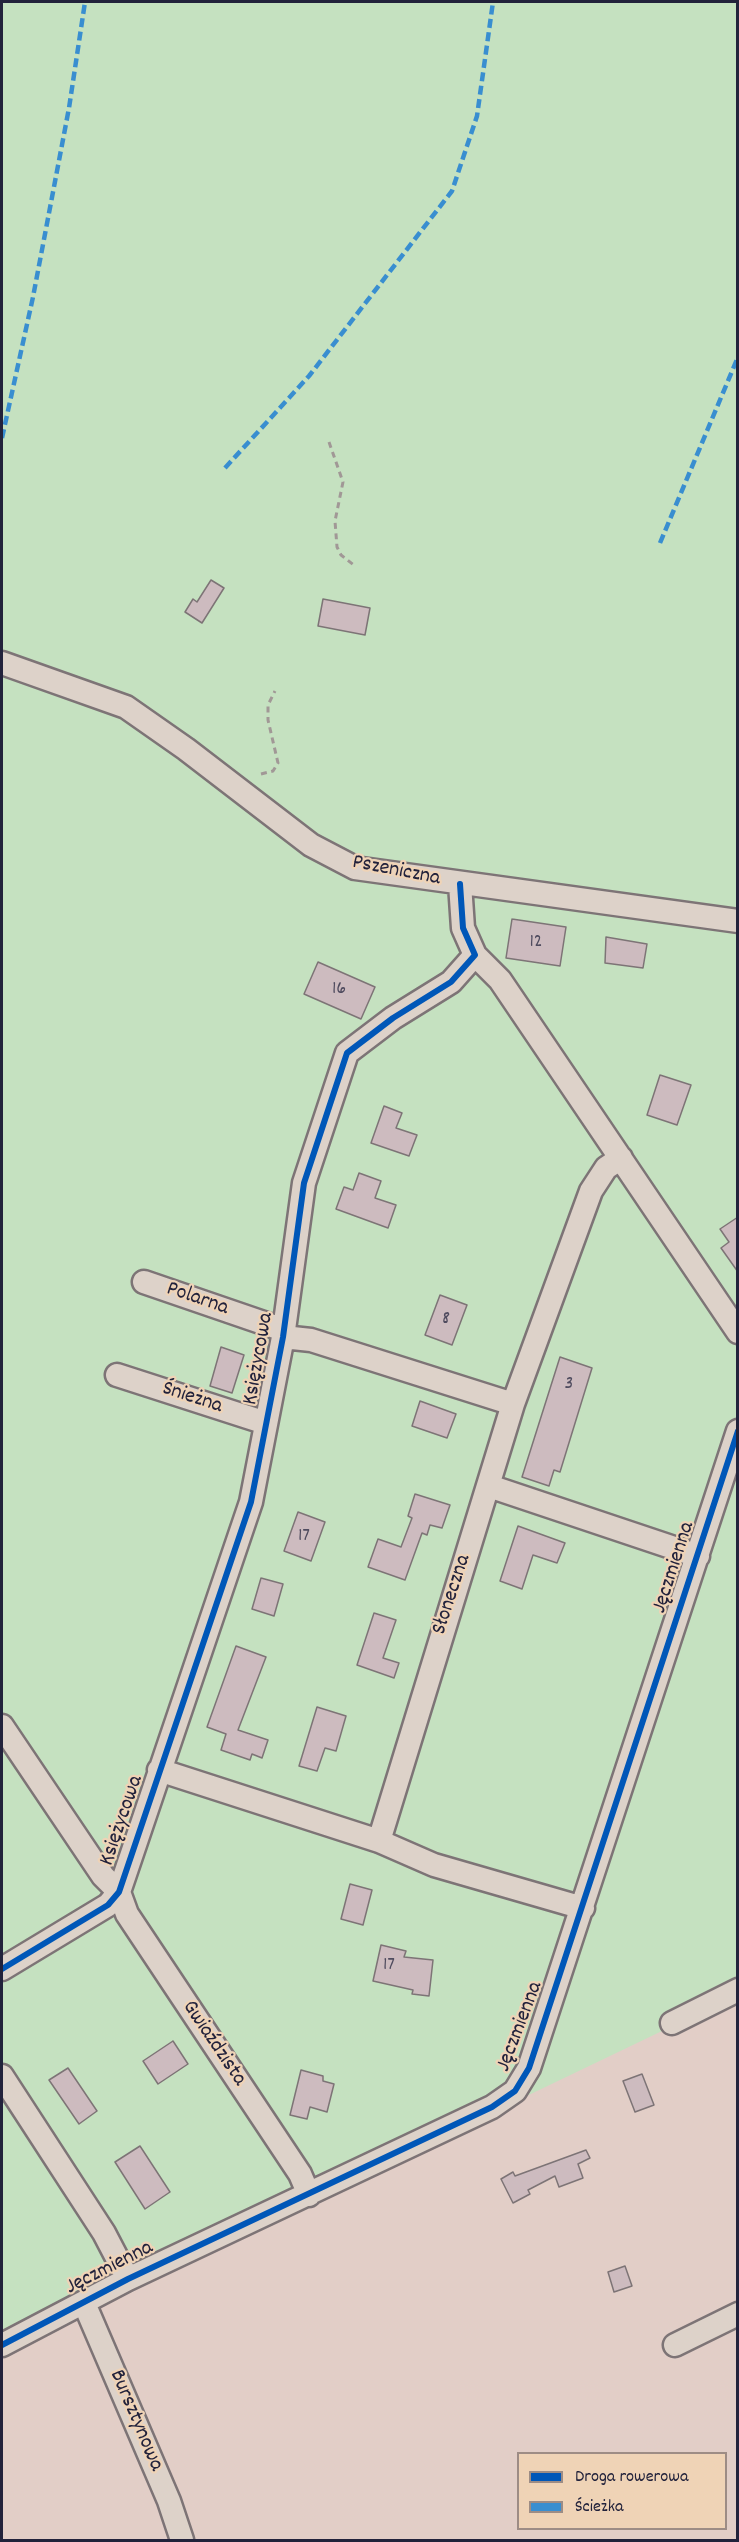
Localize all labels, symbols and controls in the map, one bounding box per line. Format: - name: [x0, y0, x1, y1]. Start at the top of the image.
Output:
- street label: Pszeniczna: [350, 851, 442, 893]
- house number: 12: [529, 931, 543, 955]
- house number: 16: [332, 978, 346, 1002]
- street label: Polarna: [162, 1277, 232, 1323]
- house number: 8: [442, 1308, 450, 1332]
- street label: Księżycowa: [239, 1311, 281, 1407]
- house number: 3: [565, 1373, 573, 1397]
- street label: Śnieżna: [159, 1377, 225, 1421]
- street label: Jęczmienna: [648, 1519, 702, 1617]
- house number: 17: [298, 1525, 310, 1549]
- street label: Słoneczna: [428, 1552, 478, 1638]
- street label: Księżycowa: [95, 1772, 151, 1870]
- house number: 17: [383, 1954, 395, 1978]
- street label: Jęczmienna: [492, 1978, 550, 2076]
- street label: Gwiaździsta: [175, 1996, 251, 2092]
- street label: Jęczmienna: [62, 2236, 158, 2302]
- street label: Bursztynowa: [102, 2367, 168, 2475]
- legend: [517, 2452, 727, 2530]
- text: Droga rowerowa: [575, 2465, 688, 2490]
- text: Ścieżka: [575, 2495, 624, 2520]

